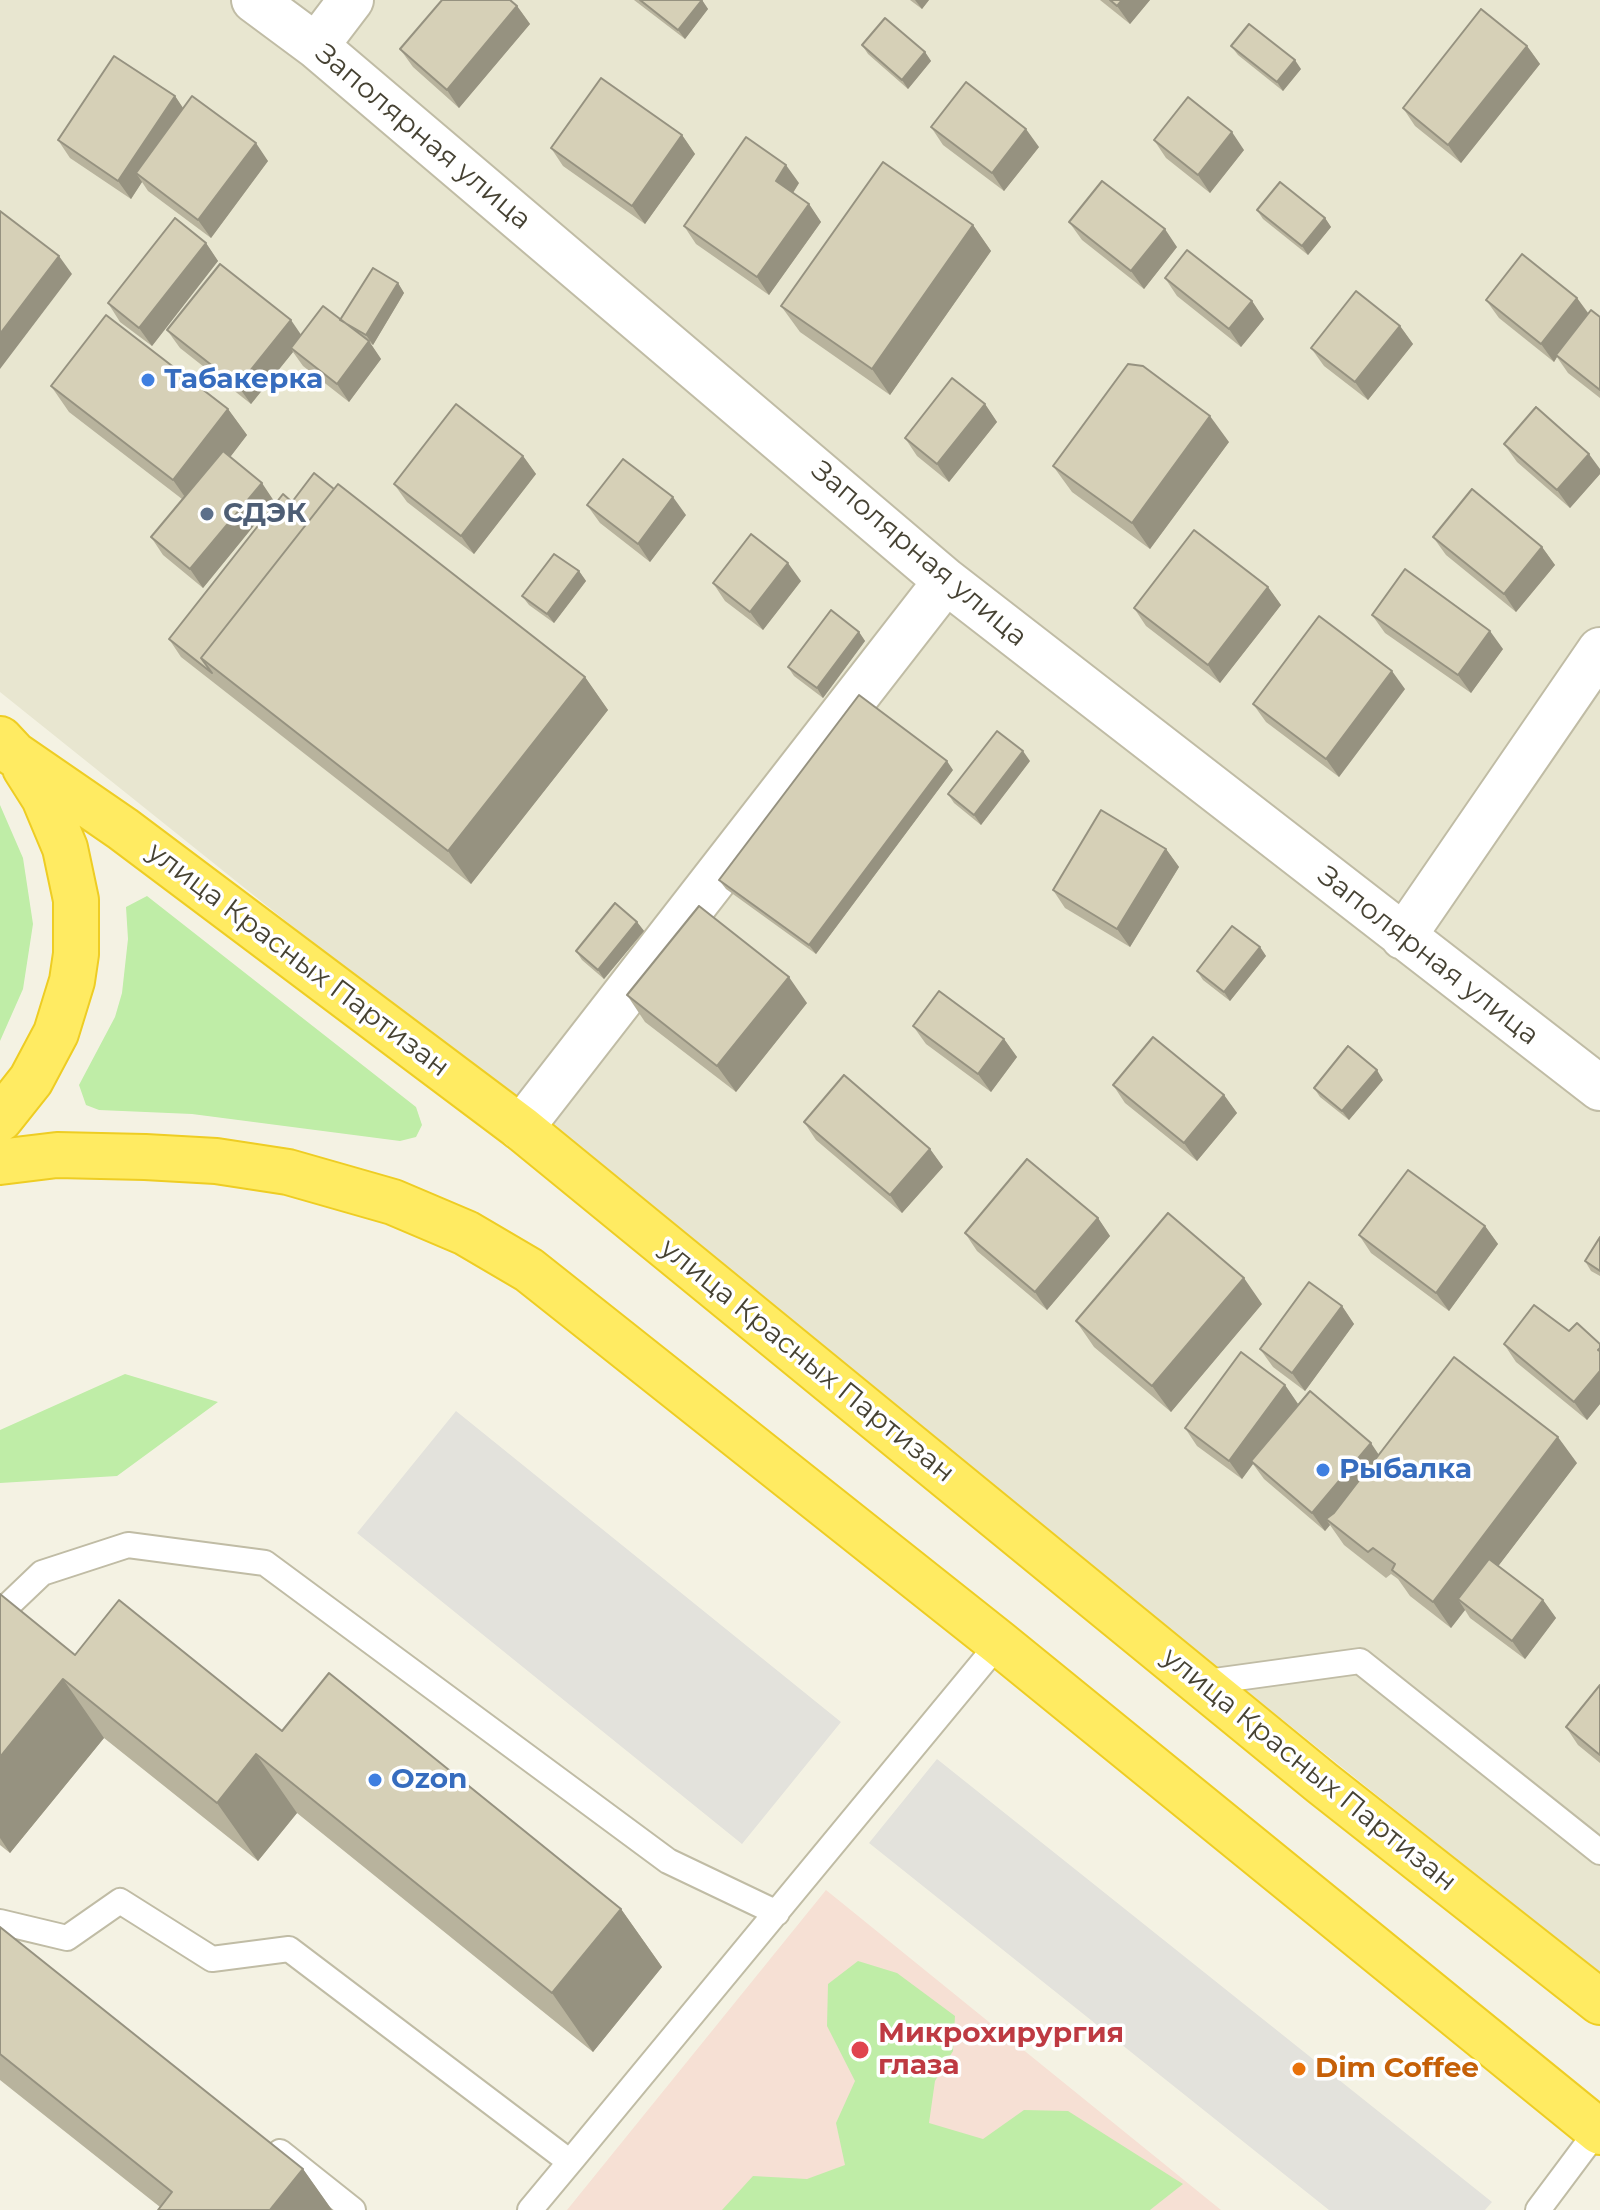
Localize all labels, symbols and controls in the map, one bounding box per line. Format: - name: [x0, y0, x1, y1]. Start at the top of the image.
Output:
- street label: Заполярная улица: [308, 37, 538, 237]
- place label: Табакерка: [164, 363, 323, 397]
- marker: Табакерка: [139, 371, 157, 389]
- street label: Заполярная улица: [804, 454, 1034, 654]
- place label: СДЭК: [223, 497, 307, 531]
- marker: СДЭК: [198, 505, 216, 523]
- street label: улица Красных Партизан: [141, 836, 455, 1084]
- street label: Заполярная улица: [1311, 859, 1545, 1053]
- street label: улица Красных Партизан: [653, 1232, 961, 1490]
- place label: Рыбалка: [1339, 1453, 1472, 1487]
- marker: Рыбалка: [1314, 1461, 1332, 1479]
- street label: улица Красных Партизан: [1155, 1641, 1463, 1899]
- place label: Ozon: [391, 1763, 467, 1797]
- marker: Ozon: [366, 1771, 384, 1789]
- place label: Микрохирургия глаза: [878, 2017, 1124, 2083]
- marker: Микрохирургия глаза: [849, 2039, 871, 2061]
- place label: Dim Coffee: [1315, 2052, 1479, 2086]
- marker: Dim Coffee: [1290, 2060, 1308, 2078]

